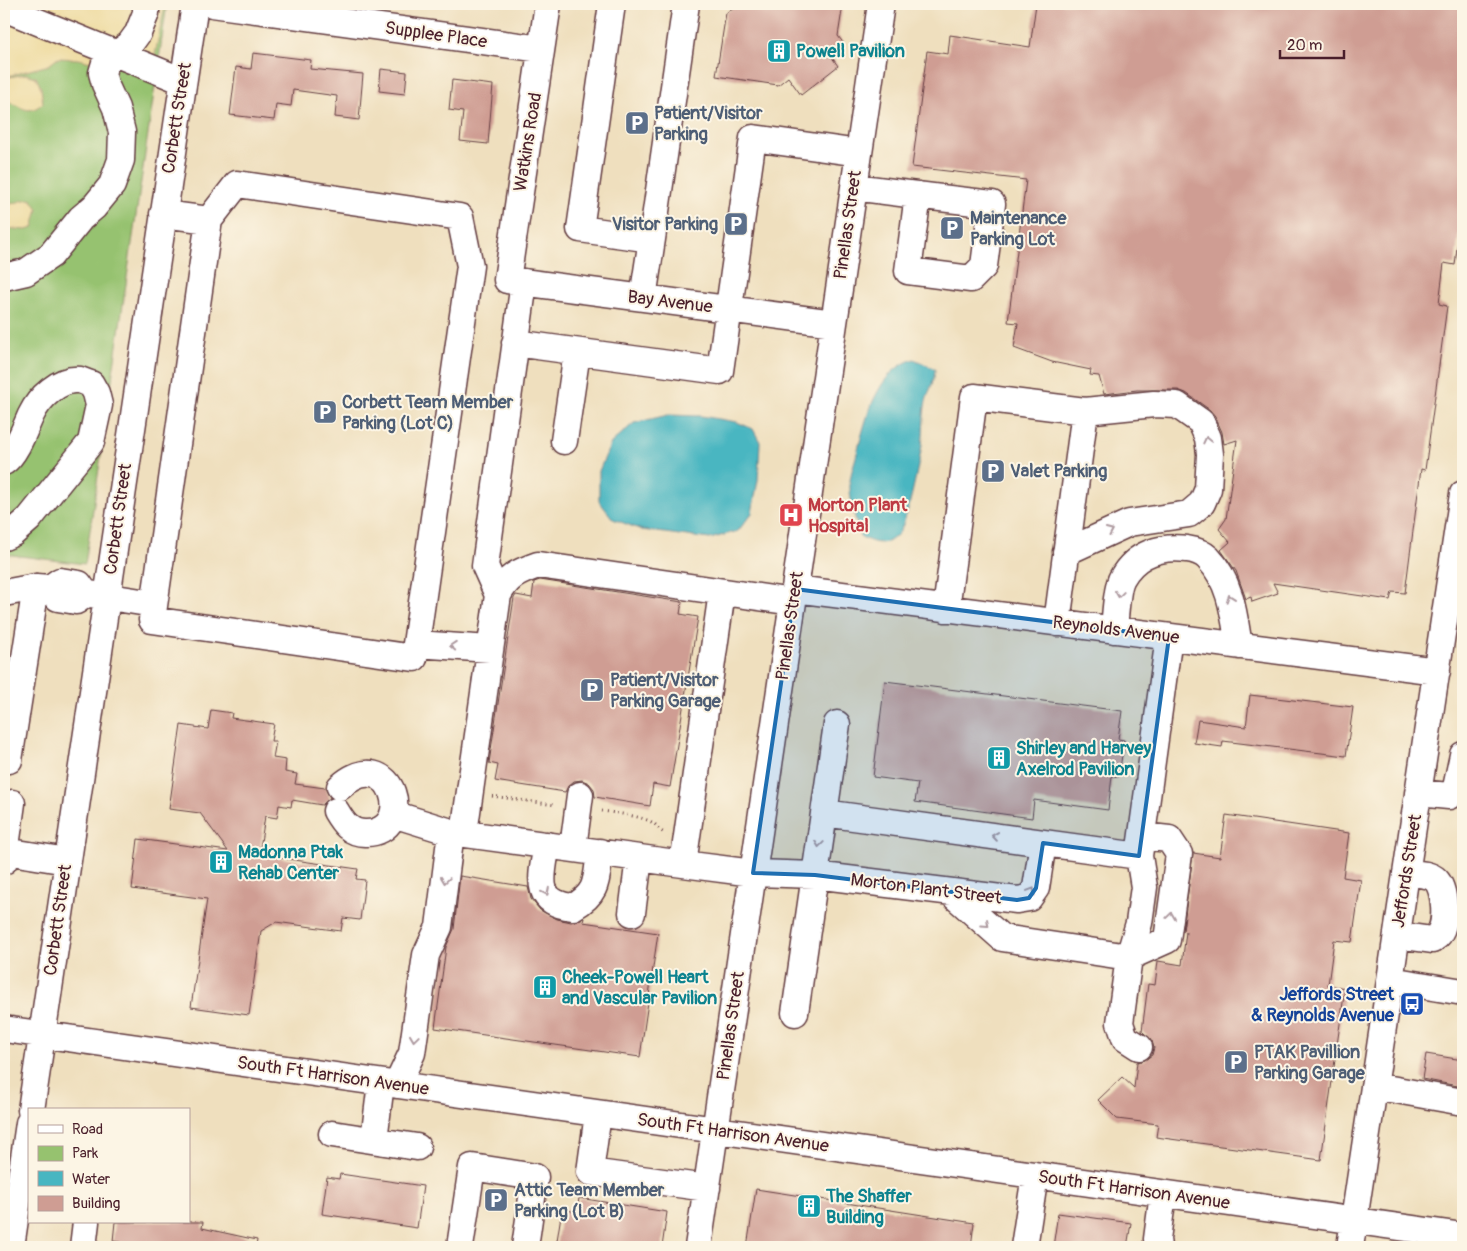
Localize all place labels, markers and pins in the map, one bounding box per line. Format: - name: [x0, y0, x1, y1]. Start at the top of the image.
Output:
- building icon: Powell Pavilion: [766, 38, 792, 64]
- place label: Powell Pavilion: [796, 40, 905, 63]
- place label: Patient/Visitor Parking: [654, 102, 763, 146]
- parking icon: Patient/Visitor Parking: [624, 110, 650, 136]
- place label: Maintenance Parking Lot: [970, 207, 1067, 251]
- parking icon: Visitor Parking: [723, 211, 749, 237]
- place label: Visitor Parking: [612, 213, 718, 236]
- parking icon: Maintenance Parking Lot: [939, 215, 965, 241]
- place label: Corbett Team Member Parking (Lot C): [342, 391, 514, 435]
- parking icon: Corbett Team Member Parking (Lot C): [312, 399, 338, 425]
- parking icon: Valet Parking: [980, 458, 1006, 484]
- place label: Valet Parking: [1010, 460, 1107, 483]
- place label: Morton Plant Hospital: [808, 494, 908, 538]
- hospital icon: Morton Plant Hospital: [778, 502, 804, 528]
- place label: Patient/Visitor Parking Garage: [610, 669, 722, 713]
- parking icon: Patient/Visitor Parking Garage: [579, 677, 605, 703]
- place label: Shirley and Harvey Axelrod Pavilion: [1016, 737, 1151, 781]
- building icon: Shirley and Harvey Axelrod Pavilion: [986, 745, 1012, 771]
- place label: Madonna Ptak Rehab Center: [238, 841, 343, 885]
- building icon: Madonna Ptak Rehab Center: [208, 849, 234, 875]
- place label: Cheek-Powell Heart and Vascular Pavilion: [562, 966, 717, 1010]
- building icon: Cheek-Powell Heart and Vascular Pavilion: [532, 974, 558, 1000]
- place label: Jeffords Street & Reynolds Avenue: [1251, 983, 1395, 1027]
- bus stop icon: Jeffords Street & Reynolds Avenue: [1399, 991, 1425, 1017]
- place label: PTAK Pavillion Parking Garage: [1254, 1041, 1366, 1085]
- parking icon: PTAK Pavillion Parking Garage: [1223, 1049, 1249, 1075]
- place label: Attic Team Member Parking (Lot B): [514, 1179, 665, 1223]
- place label: The Shaffer Building: [825, 1185, 912, 1229]
- parking icon: Attic Team Member Parking (Lot B): [483, 1187, 509, 1213]
- building icon: The Shaffer Building: [796, 1193, 822, 1219]

